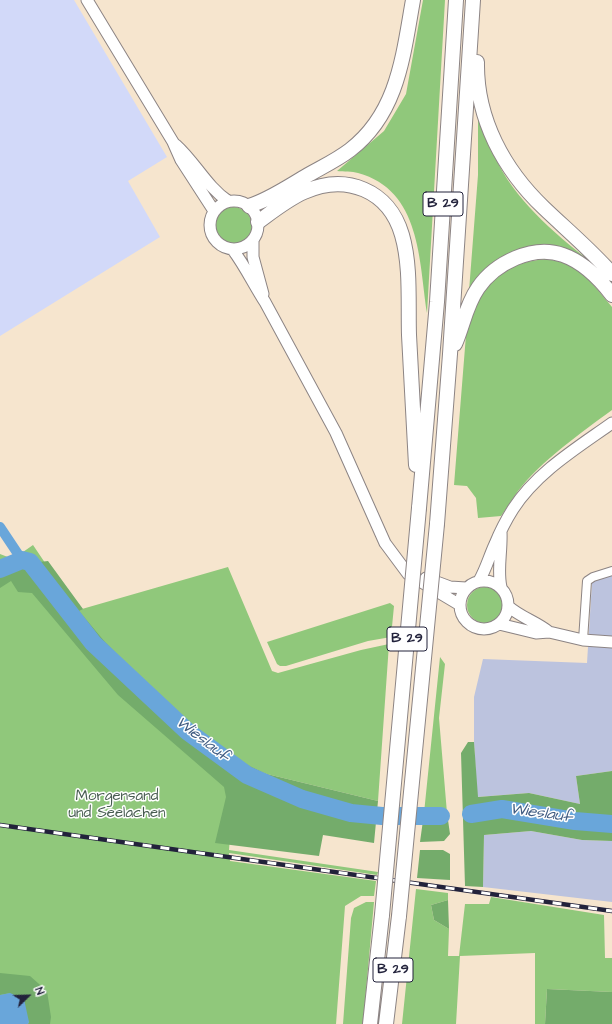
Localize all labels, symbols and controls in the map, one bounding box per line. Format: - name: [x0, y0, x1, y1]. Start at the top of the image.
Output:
- road number: B 29: [423, 192, 463, 216]
- road number: B 29: [387, 627, 427, 651]
- water label: Wieslauf: [171, 713, 233, 767]
- park label: Morgensand und Seelachen: [68, 788, 166, 823]
- water label: Wieslauf: [509, 800, 573, 828]
- road number: B 29: [373, 958, 413, 982]
- north arrow: [8, 976, 48, 1016]
- text: N: [31, 985, 48, 997]

